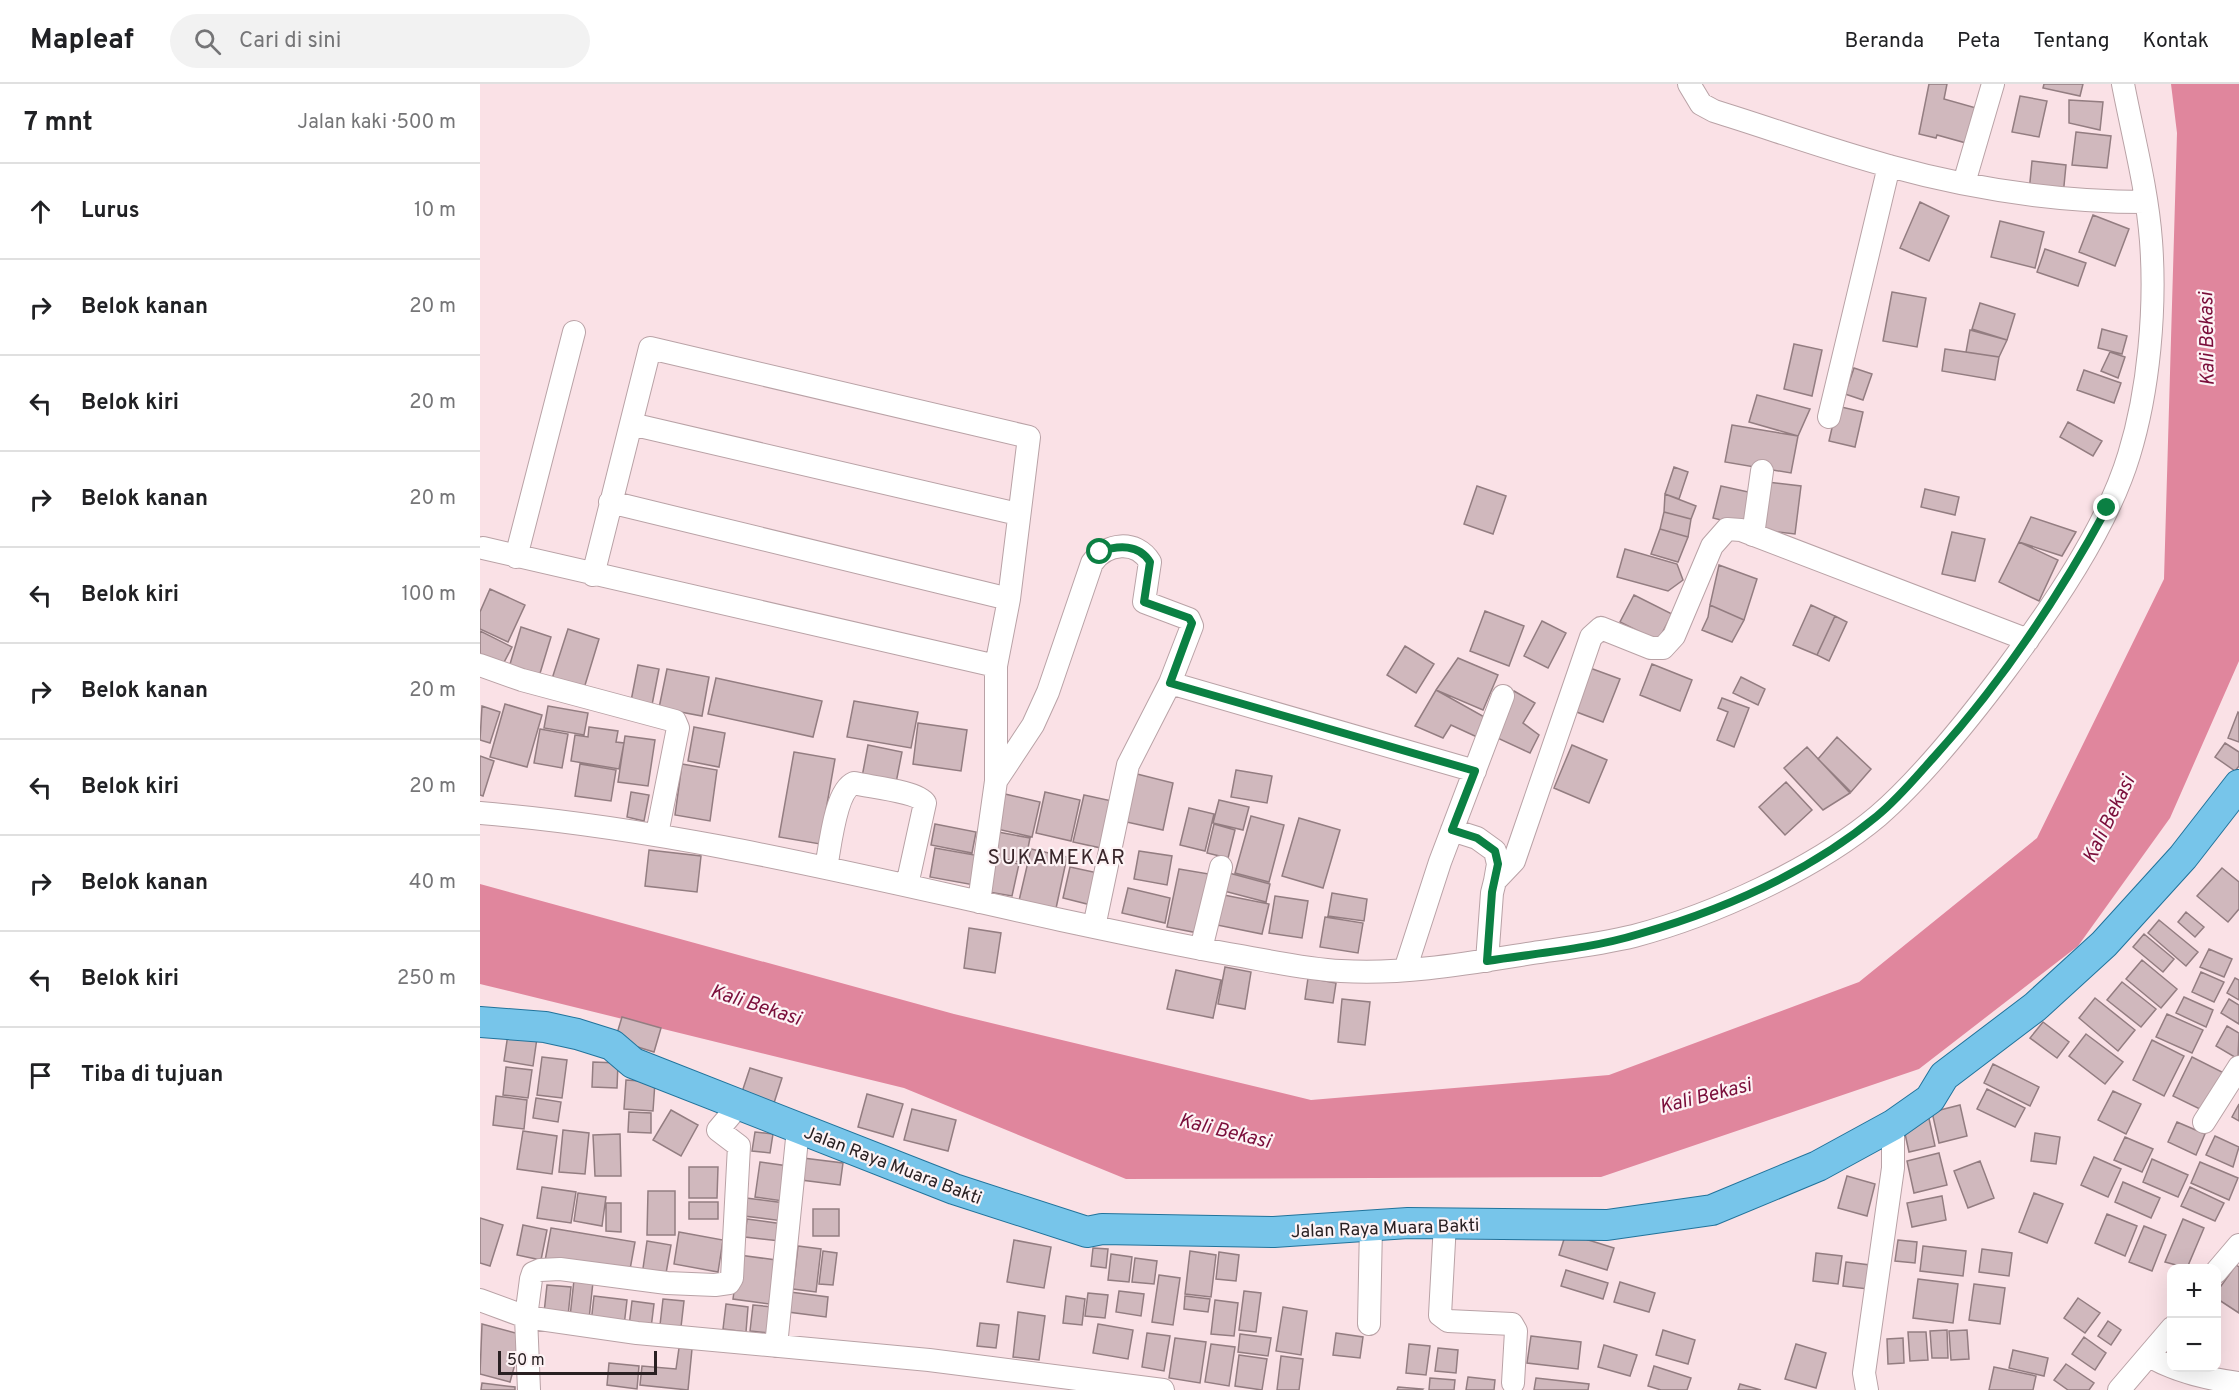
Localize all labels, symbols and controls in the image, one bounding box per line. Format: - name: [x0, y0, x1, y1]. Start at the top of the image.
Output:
- search box: [170, 14, 590, 68]
- text: Mapleaf: [30, 23, 134, 59]
- icon: search: [191, 25, 224, 58]
- text: Cari di sini: [239, 28, 341, 55]
- text: Beranda: [1845, 28, 1924, 55]
- text: Peta: [1957, 28, 2000, 55]
- text: Tentang: [2033, 28, 2110, 55]
- text: Kontak: [2143, 28, 2209, 55]
- text: 7 mnt: [24, 107, 93, 140]
- text: Jalan kaki · 500 m: [297, 110, 456, 136]
- icon: ahead: [24, 195, 57, 228]
- text: Lurus: [81, 198, 140, 225]
- text: 10 m: [414, 198, 456, 224]
- icon: right: [24, 291, 57, 324]
- water label: Kali Bekasi: [2194, 291, 2222, 386]
- text: Belok kanan: [81, 294, 208, 321]
- text: 20 m: [409, 294, 456, 320]
- icon: left: [24, 387, 57, 420]
- text: Belok kiri: [81, 390, 179, 417]
- text: 20 m: [409, 390, 456, 416]
- icon: right: [24, 483, 57, 516]
- text: Belok kanan: [81, 486, 208, 513]
- text: 20 m: [409, 486, 456, 512]
- route end: [2093, 494, 2119, 520]
- route start: [1086, 538, 1112, 564]
- icon: left: [24, 579, 57, 612]
- text: Belok kiri: [81, 582, 179, 609]
- text: 100 m: [401, 582, 456, 608]
- icon: right: [24, 675, 57, 708]
- text: Belok kanan: [81, 678, 208, 705]
- text: 20 m: [409, 678, 456, 704]
- icon: left: [24, 771, 57, 804]
- water label: Kali Bekasi: [2078, 771, 2143, 868]
- text: Belok kiri: [81, 774, 179, 801]
- text: 20 m: [409, 774, 456, 800]
- district label: SUKAMEKAR: [988, 845, 1126, 872]
- icon: right: [24, 867, 57, 900]
- text: Belok kanan: [81, 870, 208, 897]
- text: 40 m: [409, 870, 456, 896]
- icon: left: [24, 963, 57, 996]
- text: Belok kiri: [81, 966, 179, 993]
- text: 250 m: [397, 966, 456, 992]
- water label: Kali Bekasi: [707, 979, 805, 1033]
- icon: arrive: [24, 1059, 57, 1092]
- text: Tiba di tujuan: [81, 1062, 223, 1089]
- water label: Kali Bekasi: [1657, 1073, 1755, 1121]
- water label: Kali Bekasi: [1176, 1108, 1274, 1156]
- street label: Jalan Raya Muara Bakti: [800, 1122, 985, 1211]
- street label: Jalan Raya Muara Bakti: [1290, 1215, 1480, 1244]
- map controls: [2167, 1264, 2221, 1372]
- button: +: [2167, 1264, 2221, 1318]
- button: −: [2167, 1318, 2221, 1372]
- scale bar: [498, 1348, 657, 1376]
- text: 50 m: [507, 1351, 545, 1371]

